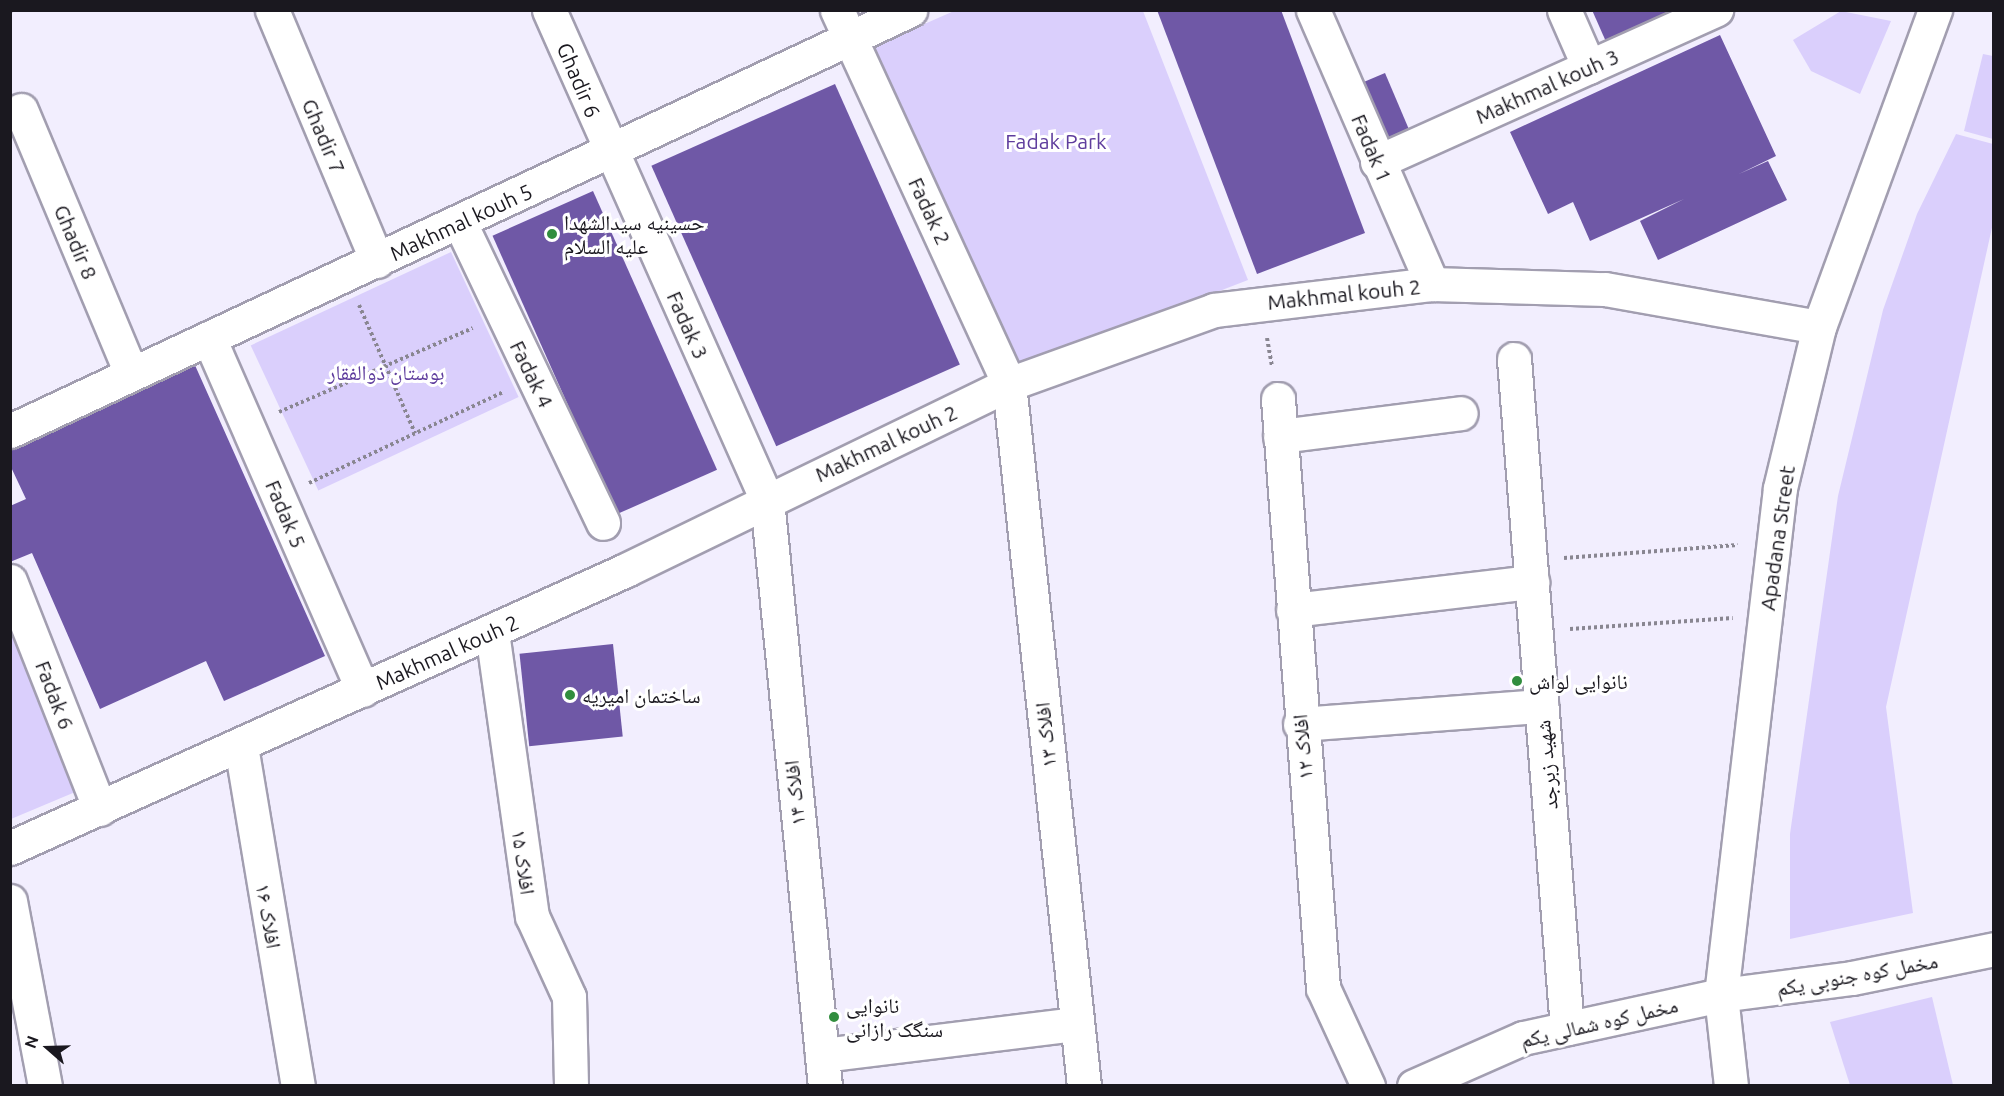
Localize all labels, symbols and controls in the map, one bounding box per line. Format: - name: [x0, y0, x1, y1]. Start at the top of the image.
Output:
- street label: Ghadir 6: [552, 39, 606, 121]
- street label: Makhmal kouh 3: [1472, 43, 1622, 129]
- street label: Ghadir 7: [297, 95, 351, 177]
- street label: Fadak 1: [1346, 110, 1398, 186]
- park label: Fadak Park: [1005, 128, 1107, 154]
- street label: Fadak 2: [903, 173, 957, 249]
- street label: Makhmal kouh 5: [386, 178, 536, 266]
- street label: Ghadir 8: [49, 201, 103, 283]
- place label: حسینیه سیدالشهدا علیه السلام: [564, 209, 704, 259]
- marker: حسینیه سیدالشهدا علیه السلام: [545, 227, 559, 241]
- street label: Makhmal kouh 2: [1266, 273, 1422, 315]
- street label: Fadak 3: [662, 287, 714, 363]
- street label: Fadak 4: [505, 336, 559, 412]
- park label: بوستان ذوالفقار: [327, 359, 445, 385]
- street label: Makhmal kouh 2: [811, 399, 961, 487]
- street label: Apadana Street: [1754, 464, 1800, 612]
- street label: Fadak 5: [260, 476, 312, 552]
- street label: Makhmal kouh 2: [372, 609, 522, 695]
- street label: Fadak 6: [30, 657, 80, 733]
- place label: نانوایی لواش: [1529, 668, 1628, 694]
- marker: نانوایی لواش: [1510, 674, 1524, 688]
- place label: ساختمان امیریه: [582, 682, 700, 708]
- marker: ساختمان امیریه: [563, 688, 577, 702]
- street label: افلاک ۱۳: [1029, 701, 1061, 769]
- street label: افلاک ۱۲: [1287, 713, 1317, 781]
- street label: شهید زبرجد: [1530, 719, 1562, 811]
- street label: افلاک ۱۴: [778, 759, 810, 827]
- street label: افلاک ۱۵: [507, 828, 541, 896]
- street label: افلاک ۱۶: [251, 882, 287, 950]
- street label: مخمل کوه جنوبی یکم: [1774, 947, 1940, 1001]
- place label: نانوایی سنگک رازانی: [846, 992, 943, 1042]
- street label: مخمل کوه شمالی‌ یکم: [1518, 992, 1680, 1052]
- marker: نانوایی سنگک رازانی: [827, 1010, 841, 1024]
- north arrow: [18, 1018, 78, 1078]
- text: N: [21, 1033, 42, 1051]

